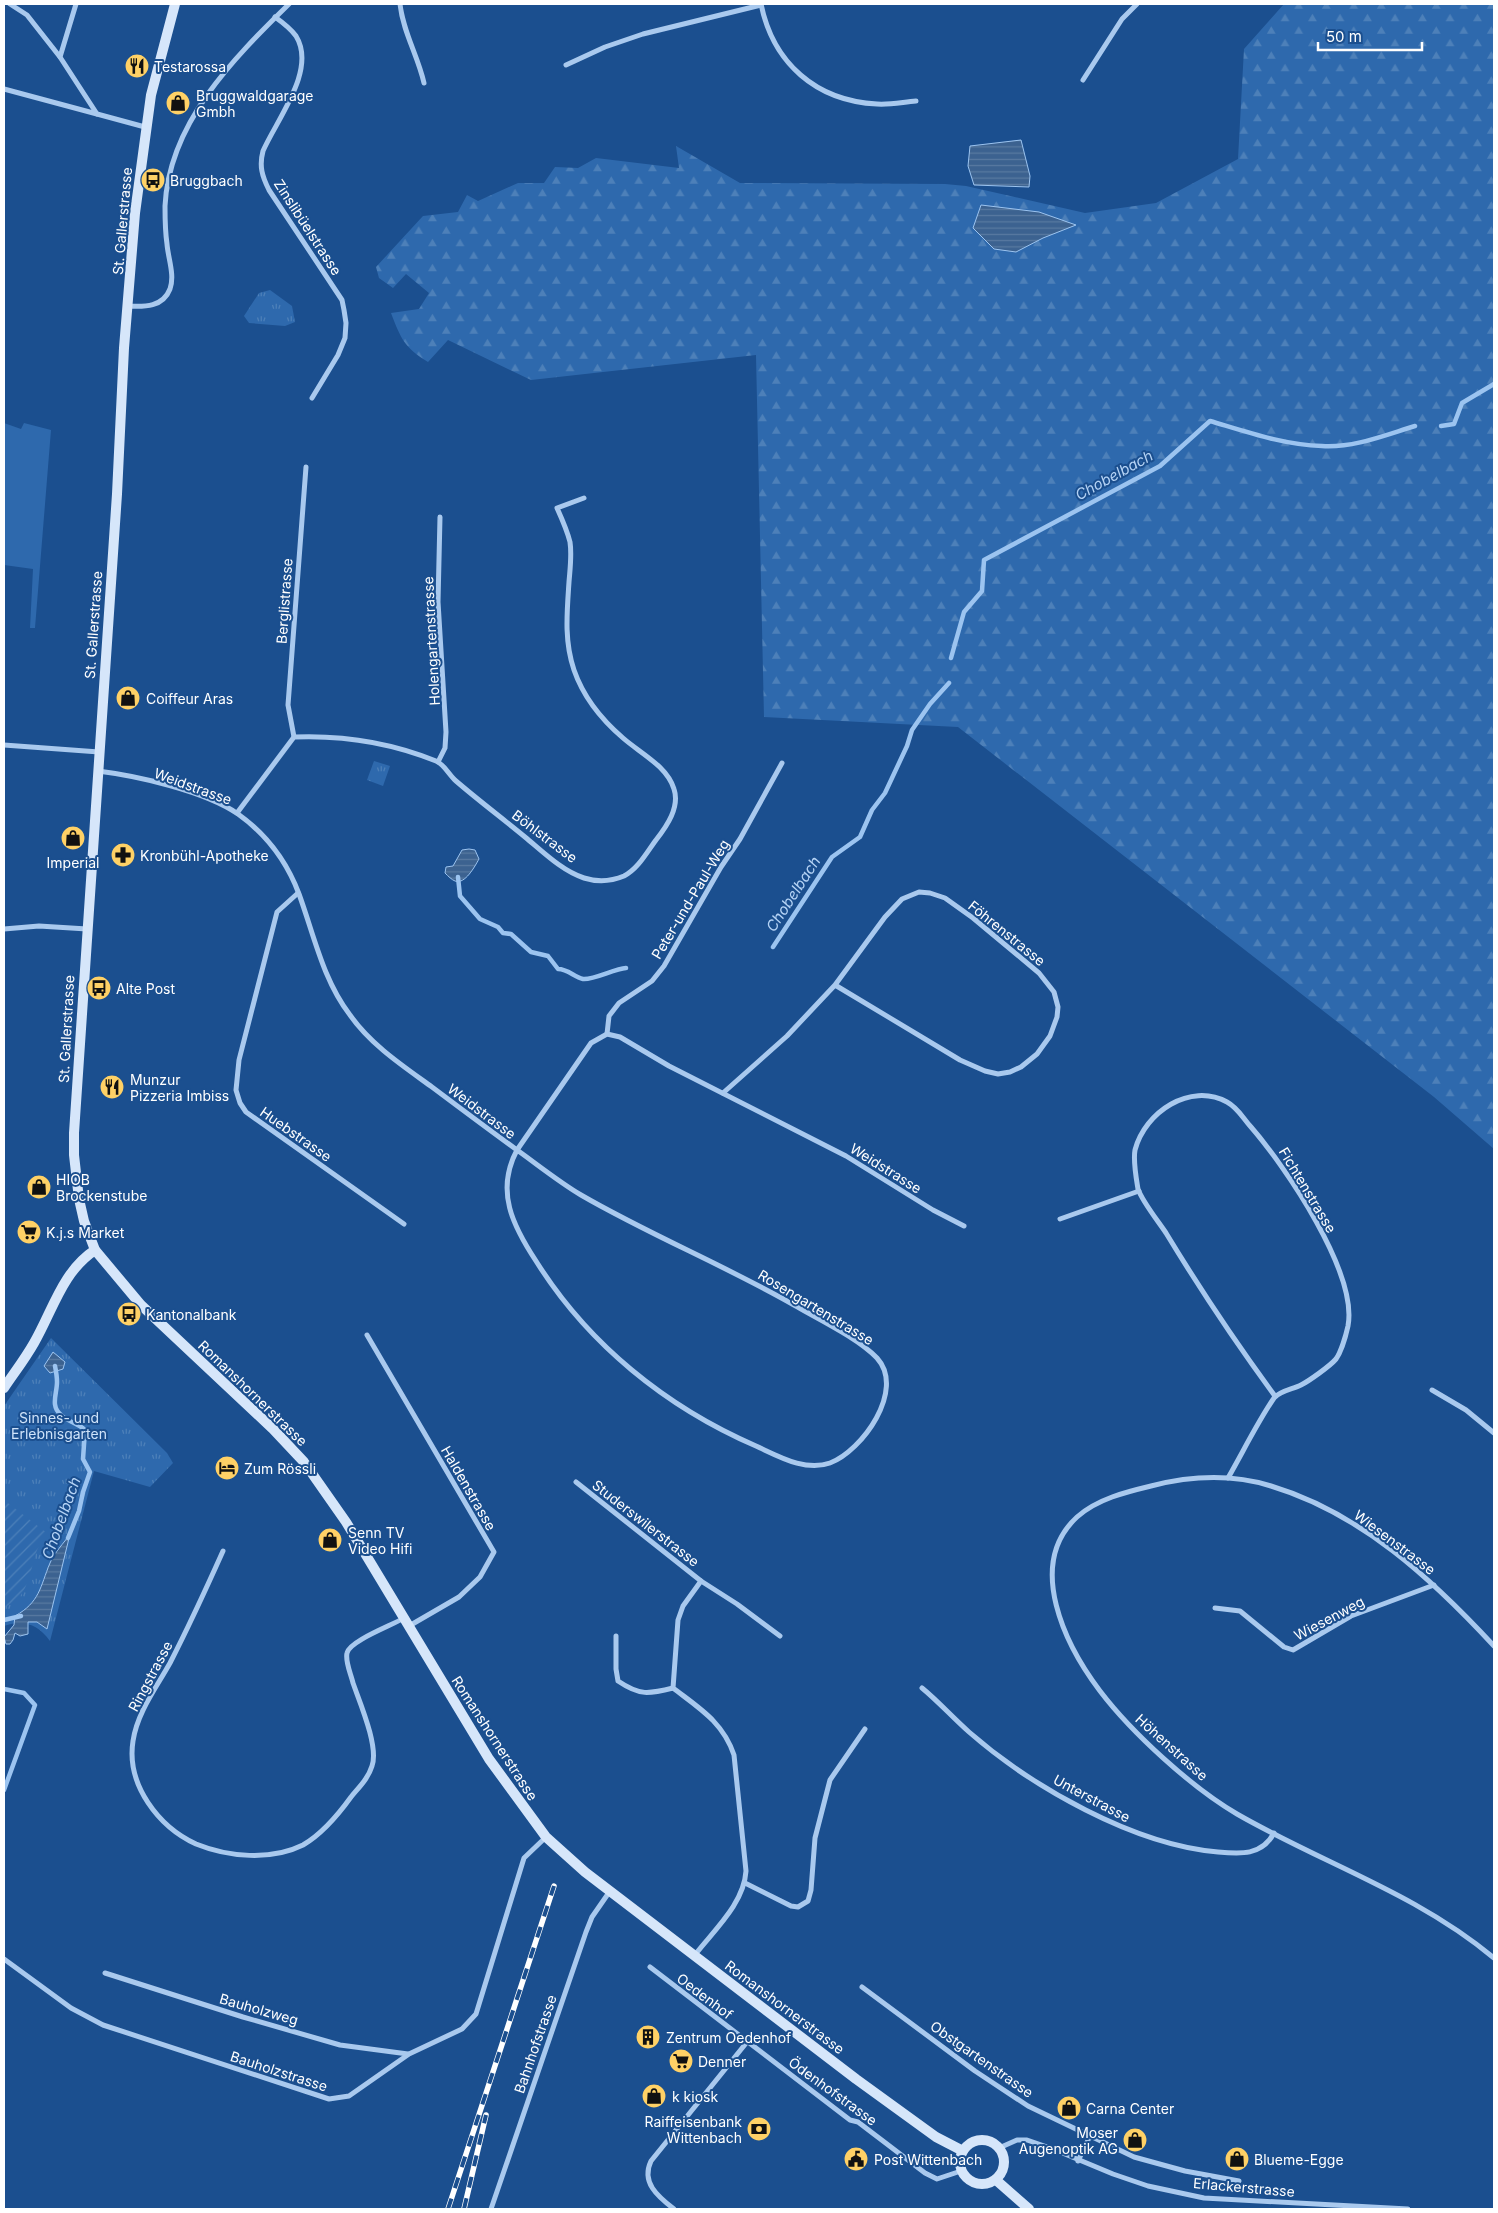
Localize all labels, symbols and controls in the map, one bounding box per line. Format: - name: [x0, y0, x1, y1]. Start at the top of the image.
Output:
- scale bar: [1318, 20, 1422, 52]
- text: 50 m: [1326, 27, 1362, 46]
- restaurant icon: Testarossa: [124, 53, 150, 79]
- place label: Testarossa: [154, 58, 226, 75]
- place label: Bruggwaldgarage Gmbh: [196, 87, 314, 120]
- shop icon: Bruggwaldgarage Gmbh: [165, 90, 191, 116]
- street label: St. Gallerstrasse: [109, 166, 135, 276]
- bus stop icon: Bruggbach: [140, 167, 166, 193]
- place label: Bruggbach: [170, 172, 243, 189]
- street label: Zinslibüelstrasse: [271, 176, 345, 278]
- water label: Chobelbach: [1072, 446, 1156, 504]
- street label: Berglistrasse: [273, 558, 295, 644]
- street label: St. Gallerstrasse: [81, 570, 105, 680]
- street label: Holengartenstrasse: [419, 576, 443, 706]
- shop icon: Coiffeur Aras: [115, 685, 141, 711]
- place label: Coiffeur Aras: [146, 690, 233, 707]
- street label: Weidstrasse: [152, 764, 234, 808]
- street label: Böhlstrasse: [509, 806, 581, 866]
- shop icon: Imperial: [60, 825, 86, 851]
- street label: Peter-und-Paul-Weg: [648, 836, 732, 962]
- pharmacy icon: Kronbühl-Apotheke: [110, 842, 136, 868]
- place label: Kronbühl-Apotheke: [140, 847, 269, 864]
- water label: Chobelbach: [762, 853, 824, 935]
- place label: Imperial: [47, 854, 99, 871]
- street label: Föhrenstrasse: [965, 897, 1049, 969]
- street label: St. Gallerstrasse: [55, 975, 77, 1083]
- bus stop icon: Alte Post: [86, 975, 112, 1001]
- place label: Alte Post: [116, 980, 175, 997]
- place label: Munzur Pizzeria Imbiss: [130, 1071, 229, 1104]
- restaurant icon: Munzur Pizzeria Imbiss: [99, 1074, 125, 1100]
- street label: Weidstrasse: [444, 1080, 520, 1142]
- street label: Huebstrasse: [257, 1103, 335, 1165]
- street label: Weidstrasse: [847, 1139, 925, 1197]
- street label: Fichtenstrasse: [1276, 1144, 1340, 1236]
- place label: HIOB Brockenstube: [56, 1171, 147, 1204]
- shop icon: HIOB Brockenstube: [26, 1174, 52, 1200]
- supermarket icon: K.j.s Market: [16, 1219, 42, 1245]
- place label: K.j.s Market: [46, 1224, 125, 1241]
- street label: Rosengartenstrasse: [755, 1266, 877, 1348]
- bus stop icon: Kantonalbank: [116, 1301, 142, 1327]
- place label: Kantonalbank: [146, 1306, 237, 1323]
- street label: Romanshornerstrasse: [195, 1337, 311, 1449]
- park label: Sinnes- und Erlebnisgarten: [11, 1409, 107, 1442]
- street label: Haldenstrasse: [438, 1443, 500, 1533]
- hotel icon: Zum Rössli: [214, 1455, 240, 1481]
- place label: Zum Rössli: [244, 1460, 316, 1477]
- water label: Chobelbach: [37, 1474, 85, 1562]
- street label: Studerswilerstrasse: [589, 1476, 703, 1570]
- street label: Wiesenstrasse: [1351, 1506, 1439, 1578]
- place label: Senn TV Video Hifi: [348, 1524, 412, 1557]
- shop icon: Senn TV Video Hifi: [317, 1527, 343, 1553]
- street label: Wiesenweg: [1291, 1592, 1367, 1644]
- street label: Ringstrasse: [124, 1638, 176, 1714]
- street label: Romanshornerstrasse: [448, 1673, 542, 1803]
- street label: Höhenstrasse: [1132, 1710, 1212, 1784]
- street label: Unterstrasse: [1051, 1771, 1133, 1825]
- street label: Romanshornerstrasse: [722, 1957, 848, 2057]
- street label: Oedenhof: [674, 1969, 736, 2023]
- street label: Bauholzweg: [218, 1990, 300, 2028]
- street label: Bahnhofstrasse: [510, 1992, 560, 2096]
- street label: Obstgartenstrasse: [927, 2017, 1037, 2101]
- building icon: Zentrum Oedenhof: [635, 2024, 661, 2050]
- place label: Zentrum Oedenhof: [666, 2029, 791, 2046]
- street label: Bauholzstrasse: [228, 2047, 330, 2095]
- supermarket icon: Denner: [668, 2048, 694, 2074]
- place label: Denner: [698, 2053, 746, 2070]
- street label: Ödenhofstrasse: [785, 2053, 881, 2129]
- shop icon: k kiosk: [641, 2083, 667, 2109]
- place label: k kiosk: [672, 2088, 718, 2105]
- shop icon: Carna Center: [1056, 2095, 1082, 2121]
- place label: Carna Center: [1086, 2100, 1174, 2117]
- place label: Raiffeisenbank Wittenbach: [644, 2113, 742, 2146]
- bank icon: Raiffeisenbank Wittenbach: [746, 2116, 772, 2142]
- place label: Moser Augenoptik AG: [1019, 2124, 1118, 2157]
- shop icon: Moser Augenoptik AG: [1122, 2127, 1148, 2153]
- public building icon: Post Wittenbach: [843, 2146, 869, 2172]
- shop icon: Blueme-Egge: [1224, 2146, 1250, 2172]
- place label: Post Wittenbach: [874, 2151, 982, 2168]
- place label: Blueme-Egge: [1254, 2151, 1344, 2168]
- street label: Erlackerstrasse: [1192, 2174, 1296, 2200]

